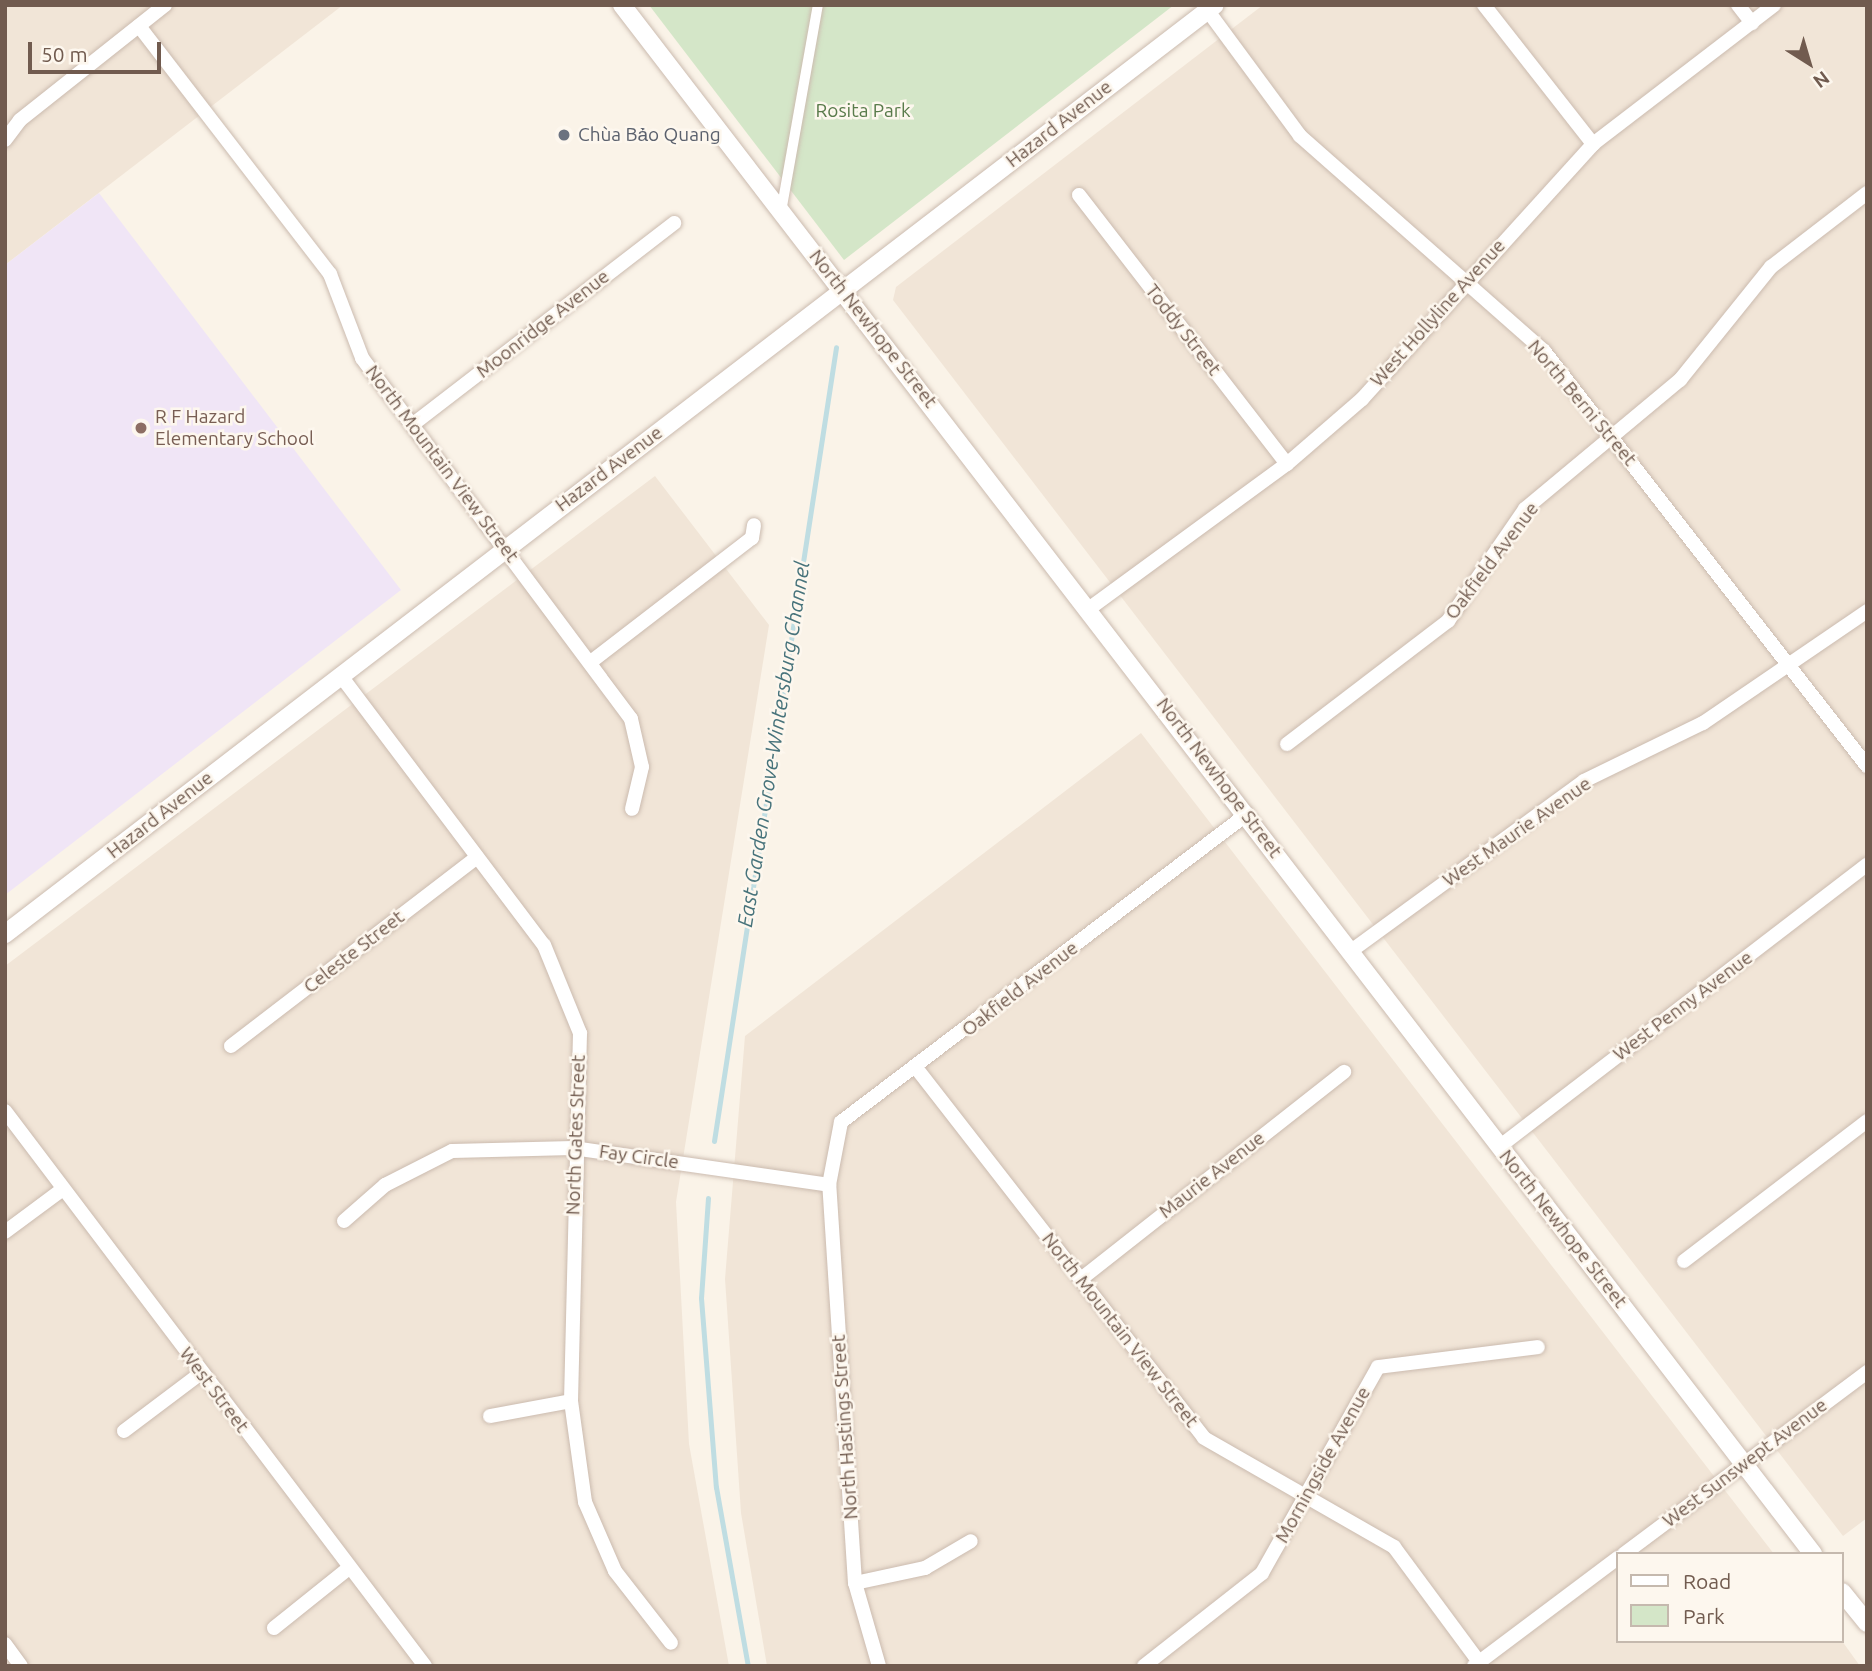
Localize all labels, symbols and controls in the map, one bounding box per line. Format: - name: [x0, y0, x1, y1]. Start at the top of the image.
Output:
- scale bar: [32, 28, 164, 72]
- north arrow: [1774, 28, 1844, 98]
- text: 50 m: [41, 42, 88, 66]
- text: N: [1809, 67, 1834, 93]
- street label: Hazard Avenue: [1001, 76, 1117, 172]
- park label: Rosita Park: [815, 100, 911, 122]
- place label: Chùa Bảo Quang: [578, 124, 721, 146]
- marker: Chùa Bảo Quang: [556, 127, 572, 143]
- street label: West Hollyline Avenue: [1366, 235, 1510, 391]
- street label: North Newhope Street: [804, 245, 942, 413]
- street label: Moonridge Avenue: [472, 265, 614, 383]
- street label: Toddy Street: [1140, 280, 1226, 380]
- street label: North Berni Street: [1523, 335, 1641, 471]
- street label: North Mountain View Street: [360, 361, 524, 567]
- place label: R F Hazard Elementary School: [155, 406, 314, 450]
- marker: R F Hazard Elementary School: [133, 420, 149, 436]
- street label: Hazard Avenue: [551, 421, 667, 517]
- street label: Oakfield Avenue: [1440, 498, 1544, 624]
- water label: East Garden Grove-Wintersburg Channel: [732, 559, 814, 929]
- street label: North Newhope Street: [1151, 694, 1287, 862]
- street label: Hazard Avenue: [102, 767, 218, 863]
- street label: West Maurie Avenue: [1439, 772, 1595, 892]
- street label: Celeste Street: [299, 906, 409, 998]
- street label: Oakfield Avenue: [957, 937, 1083, 1041]
- street label: West Penny Avenue: [1609, 946, 1757, 1066]
- street label: North Gates Street: [562, 1054, 590, 1216]
- street label: Maurie Avenue: [1155, 1127, 1269, 1223]
- street label: Fay Circle: [598, 1140, 680, 1174]
- street label: North Newhope Street: [1494, 1145, 1632, 1313]
- street label: North Mountain View Street: [1037, 1228, 1203, 1432]
- street label: North Hastings Street: [827, 1334, 863, 1520]
- street label: West Street: [175, 1343, 253, 1437]
- street label: Morningside Avenue: [1271, 1383, 1375, 1547]
- street label: West Sunswept Avenue: [1658, 1394, 1832, 1532]
- legend: [1616, 1552, 1844, 1643]
- text: Road: [1683, 1569, 1731, 1593]
- text: Park: [1683, 1604, 1725, 1628]

